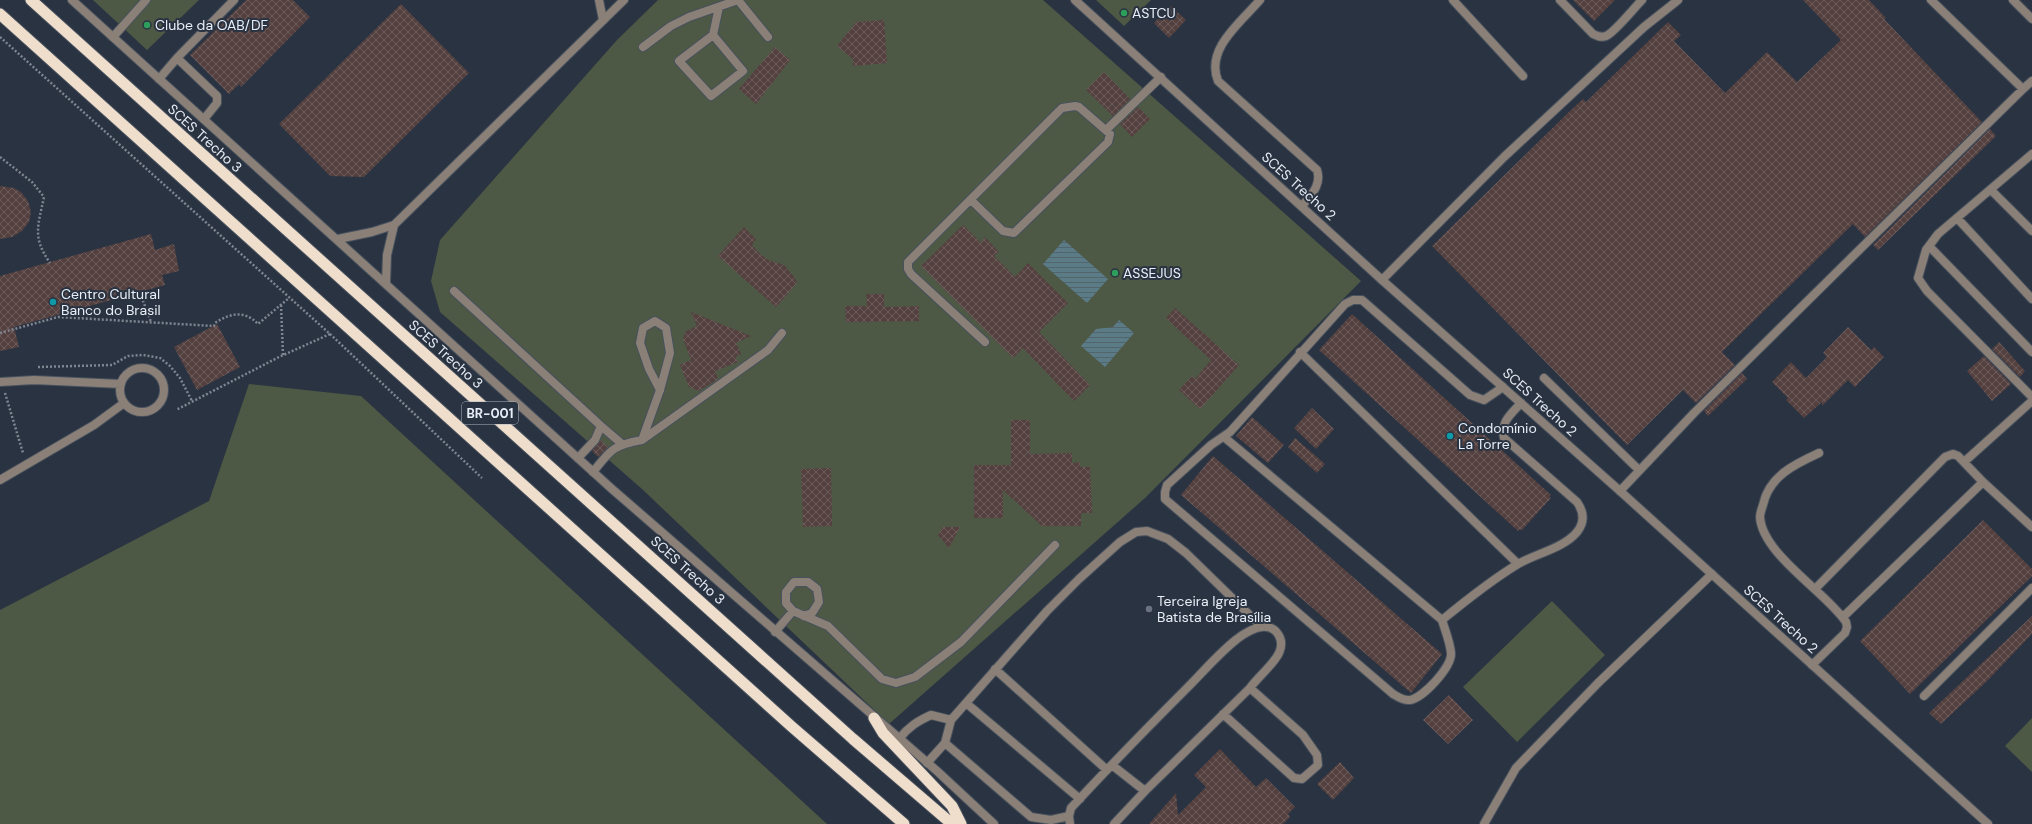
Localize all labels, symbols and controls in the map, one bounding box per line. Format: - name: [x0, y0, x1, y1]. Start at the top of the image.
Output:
- place label: ASTCU: [1132, 4, 1176, 22]
- marker: ASTCU: [1119, 8, 1129, 18]
- place label: Clube da OAB/DF: [155, 16, 269, 34]
- marker: Clube da OAB/DF: [142, 20, 152, 30]
- street label: SCES Trecho 3: [164, 100, 246, 176]
- street label: SCES Trecho 2: [1258, 148, 1340, 224]
- place label: ASSEJUS: [1123, 264, 1181, 282]
- marker: ASSEJUS: [1110, 268, 1120, 278]
- place label: Centro Cultural Banco do Brasil: [61, 285, 161, 319]
- marker: Centro Cultural Banco do Brasil: [48, 297, 58, 307]
- street label: SCES Trecho 3: [405, 316, 487, 392]
- street label: SCES Trecho 2: [1499, 364, 1581, 440]
- road number: BR-001: [462, 402, 518, 424]
- place label: Condomínio La Torre: [1458, 419, 1537, 453]
- marker: Condomínio La Torre: [1445, 431, 1455, 441]
- street label: SCES Trecho 3: [647, 532, 729, 608]
- street label: SCES Trecho 2: [1740, 581, 1822, 657]
- place label: Terceira Igreja Batista de Brasília: [1157, 592, 1271, 626]
- marker: Terceira Igreja Batista de Brasília: [1144, 604, 1154, 614]

